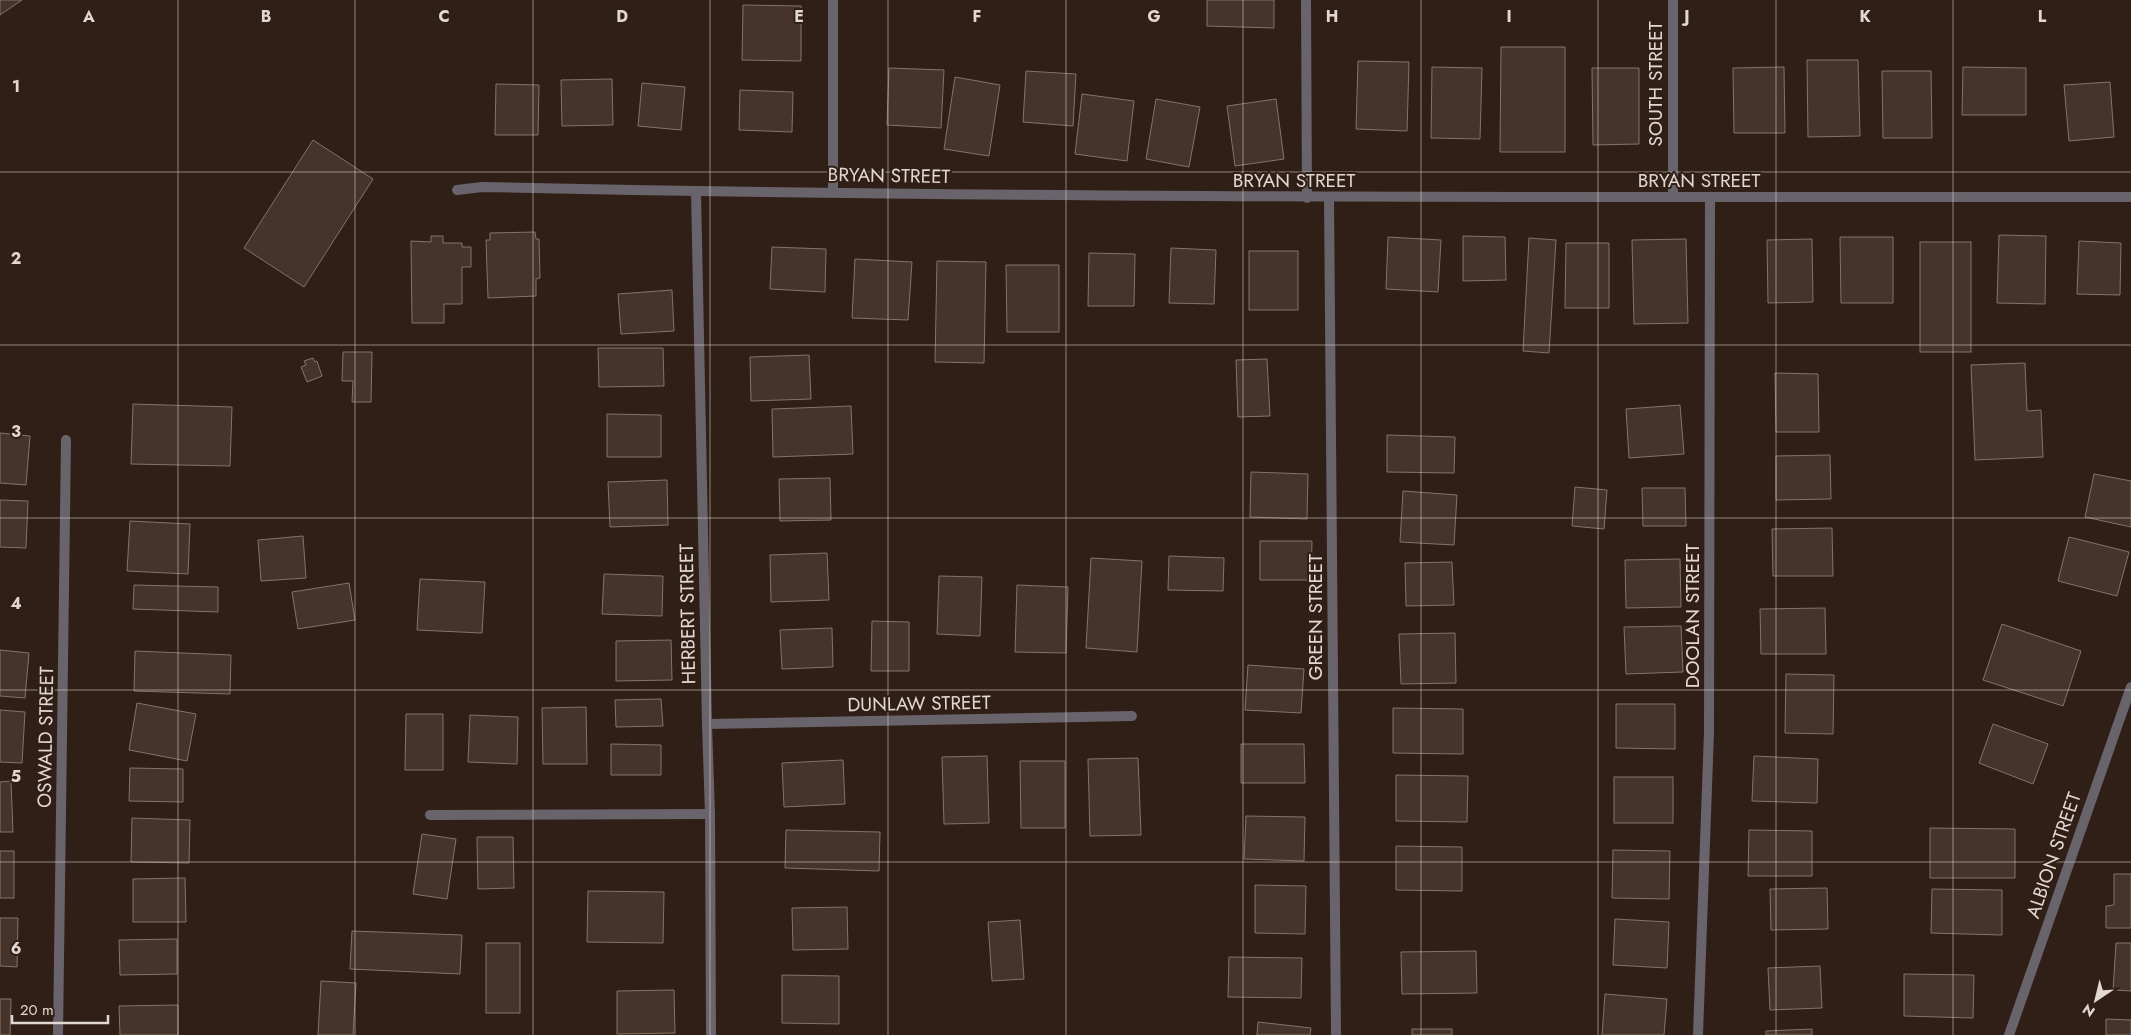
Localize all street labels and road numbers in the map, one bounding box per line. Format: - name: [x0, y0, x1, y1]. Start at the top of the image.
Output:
- street label: SOUTH STREET: [1642, 21, 1669, 147]
- street label: BRYAN STREET: [827, 161, 951, 190]
- street label: BRYAN STREET: [1233, 167, 1355, 194]
- street label: BRYAN STREET: [1638, 167, 1760, 194]
- street label: HERBERT STREET: [673, 543, 702, 684]
- street label: DOOLAN STREET: [1679, 544, 1706, 688]
- street label: GREEN STREET: [1302, 554, 1329, 680]
- street label: OSWALD STREET: [31, 666, 60, 808]
- street label: DUNLAW STREET: [847, 689, 991, 718]
- street label: ALBION STREET: [2019, 788, 2088, 922]

